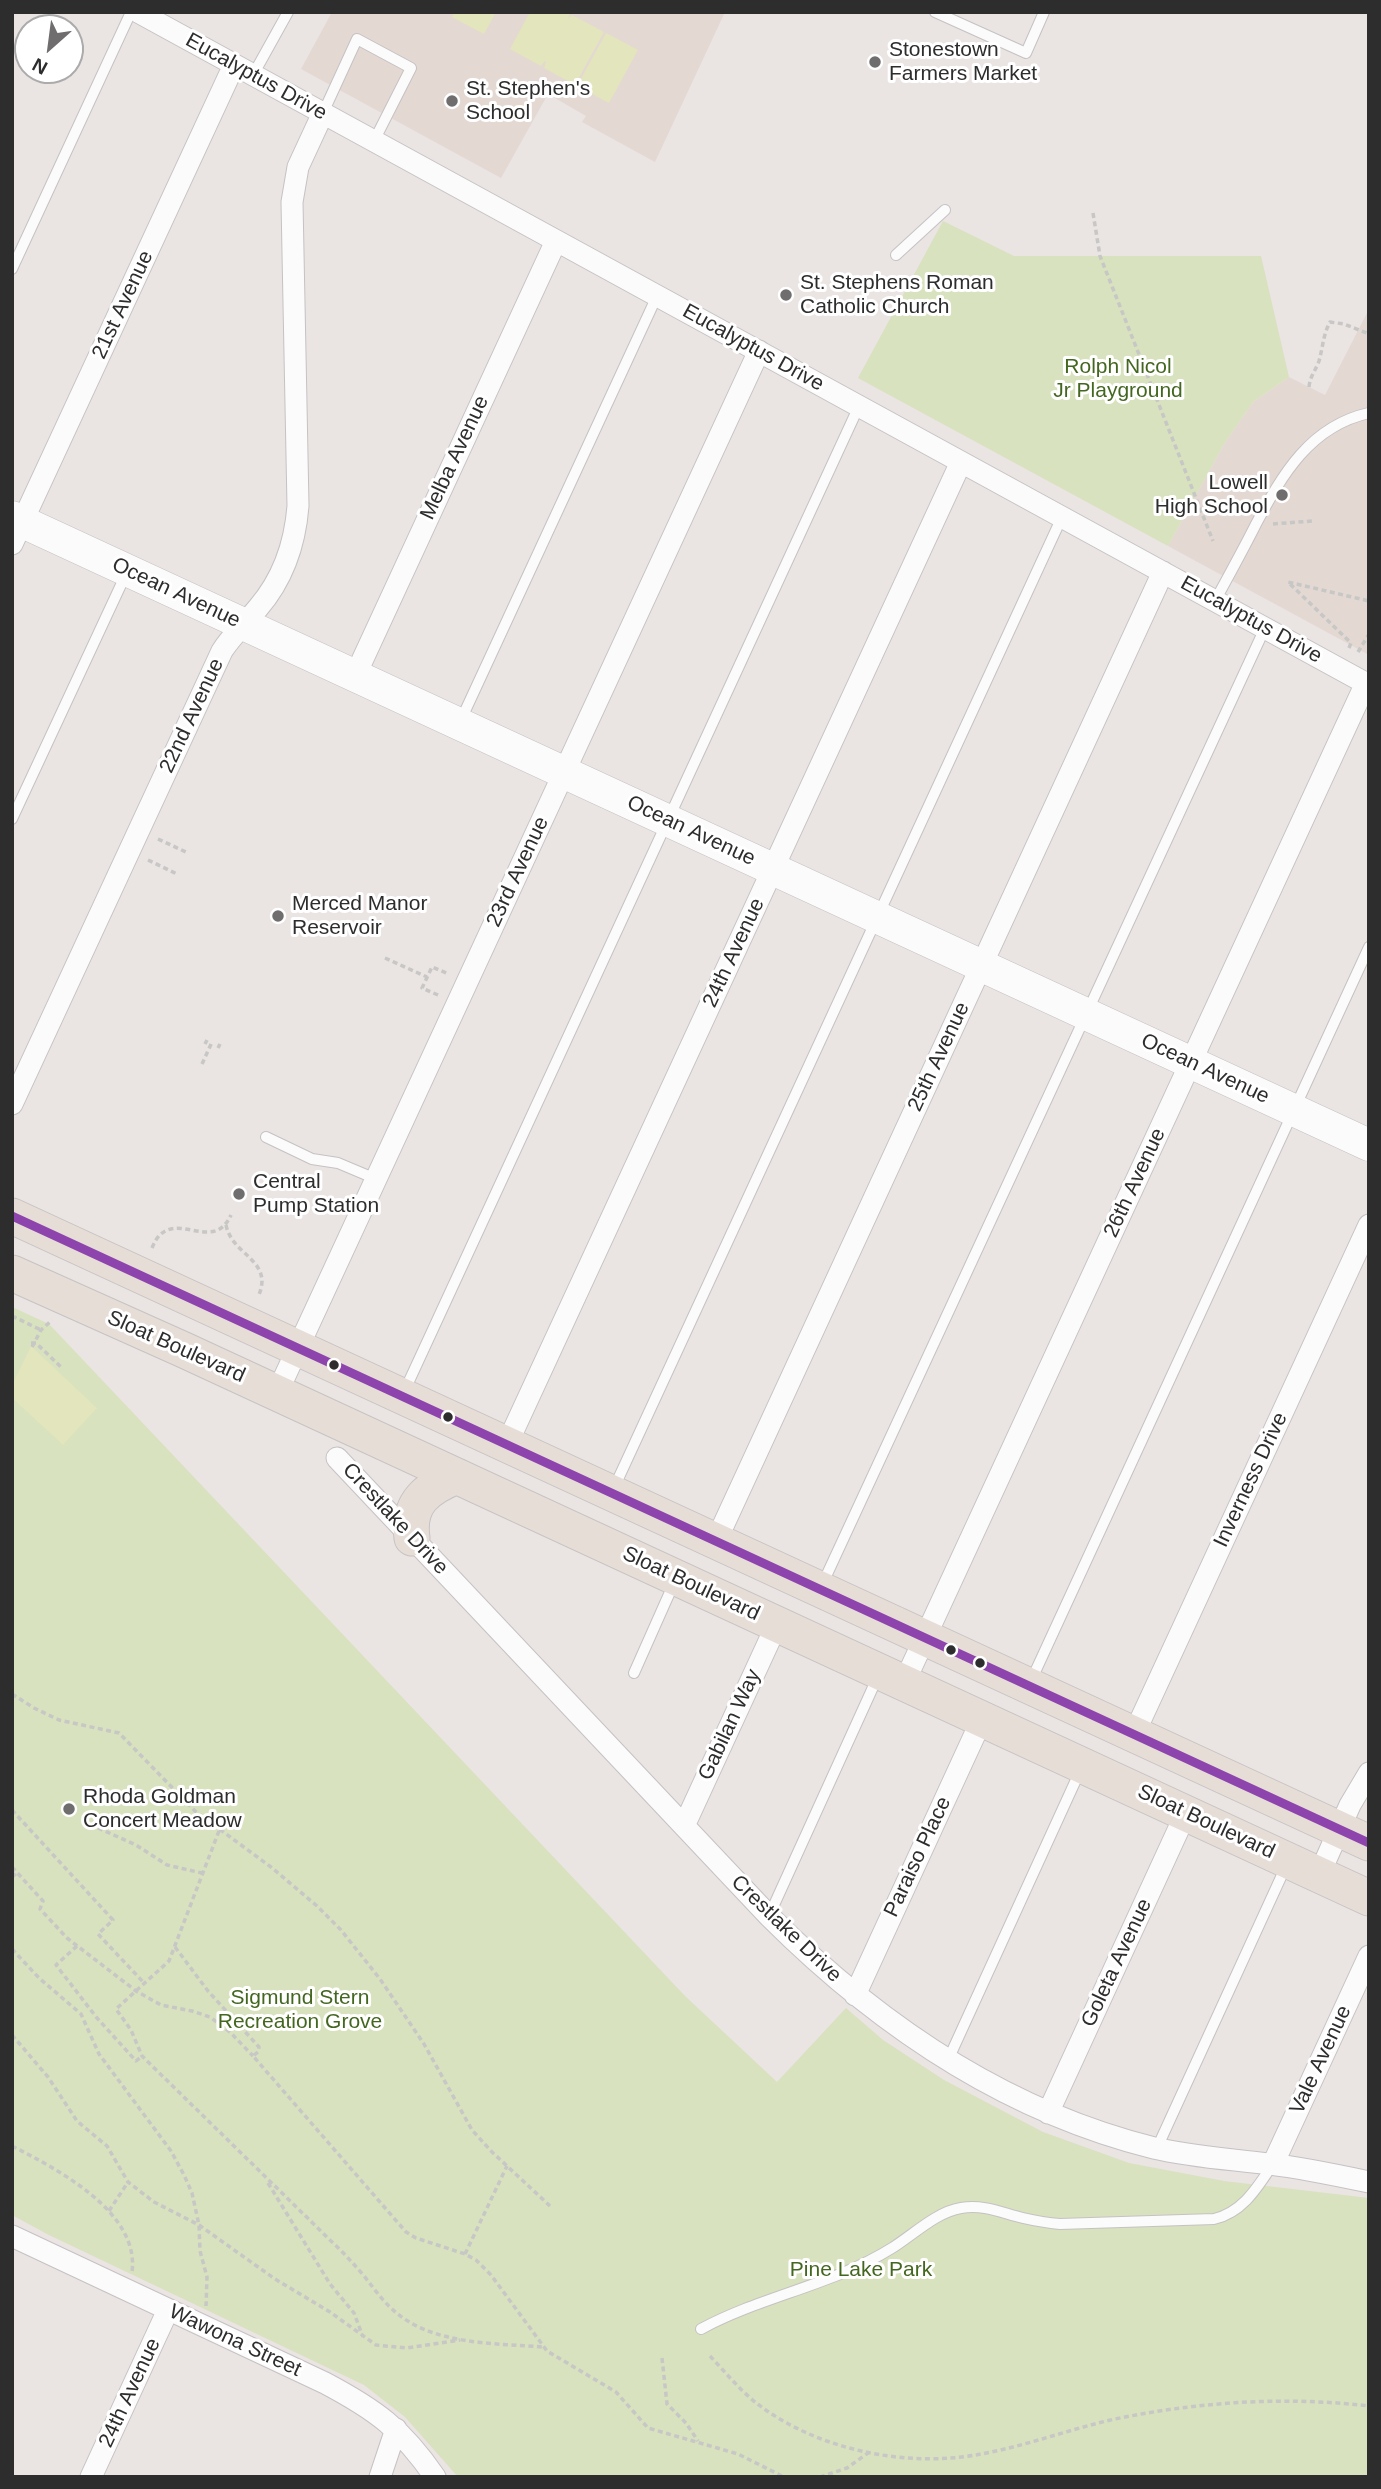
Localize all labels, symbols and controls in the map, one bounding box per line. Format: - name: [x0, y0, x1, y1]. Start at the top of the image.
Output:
- north arrow: [14, 14, 84, 84]
- street label: Eucalyptus Drive: [181, 28, 331, 126]
- place label: Stonestown Farmers Market: [889, 37, 1037, 87]
- text: N: [29, 54, 51, 79]
- marker: Stonestown Farmers Market: [867, 54, 883, 70]
- place label: St. Stephen's School: [466, 76, 590, 126]
- marker: St. Stephen's School: [444, 93, 460, 109]
- street label: 21st Avenue: [87, 247, 159, 363]
- place label: St. Stephens Roman Catholic Church: [800, 270, 994, 320]
- marker: St. Stephens Roman Catholic Church: [778, 287, 794, 303]
- street label: Eucalyptus Drive: [678, 299, 828, 397]
- park label: Rolph Nicol Jr Playground: [1053, 354, 1183, 404]
- street label: Melba Avenue: [415, 392, 495, 524]
- place label: Lowell High School: [1155, 470, 1268, 520]
- marker: Lowell High School: [1274, 487, 1290, 503]
- street label: Ocean Avenue: [108, 552, 244, 634]
- street label: Eucalyptus Drive: [1176, 571, 1326, 669]
- street label: 22nd Avenue: [155, 655, 229, 777]
- street label: Ocean Avenue: [623, 790, 759, 872]
- street label: 23rd Avenue: [481, 813, 555, 931]
- place label: Merced Manor Reservoir: [292, 891, 427, 941]
- street label: 24th Avenue: [698, 894, 770, 1012]
- marker: Merced Manor Reservoir: [270, 908, 286, 924]
- street label: 25th Avenue: [903, 998, 975, 1116]
- street label: Ocean Avenue: [1137, 1028, 1273, 1110]
- street label: 26th Avenue: [1099, 1124, 1171, 1242]
- place label: Central Pump Station: [253, 1169, 379, 1219]
- marker: Central Pump Station: [231, 1186, 247, 1202]
- street label: Sloat Boulevard: [103, 1305, 249, 1389]
- unlabelled marker: [327, 1358, 341, 1372]
- street label: Inverness Drive: [1209, 1409, 1293, 1551]
- unlabelled marker: [441, 1410, 455, 1424]
- street label: Crestlake Drive: [337, 1458, 453, 1580]
- street label: Sloat Boulevard: [618, 1541, 764, 1627]
- unlabelled marker: [944, 1643, 958, 1657]
- unlabelled marker: [973, 1656, 987, 1670]
- street label: Gabilan Way: [693, 1666, 767, 1784]
- street label: Sloat Boulevard: [1133, 1779, 1279, 1865]
- place label: Rhoda Goldman Concert Meadow: [83, 1784, 242, 1834]
- street label: Paraiso Place: [879, 1793, 957, 1921]
- marker: Rhoda Goldman Concert Meadow: [61, 1801, 77, 1817]
- street label: Crestlake Drive: [726, 1870, 846, 1988]
- street label: Goleta Avenue: [1076, 1895, 1158, 2031]
- park label: Sigmund Stern Recreation Grove: [218, 1985, 382, 2035]
- street label: Vale Avenue: [1285, 2002, 1357, 2118]
- park label: Pine Lake Park: [790, 2257, 932, 2283]
- street label: Wawona Street: [165, 2299, 305, 2383]
- street label: 24th Avenue: [94, 2334, 166, 2452]

